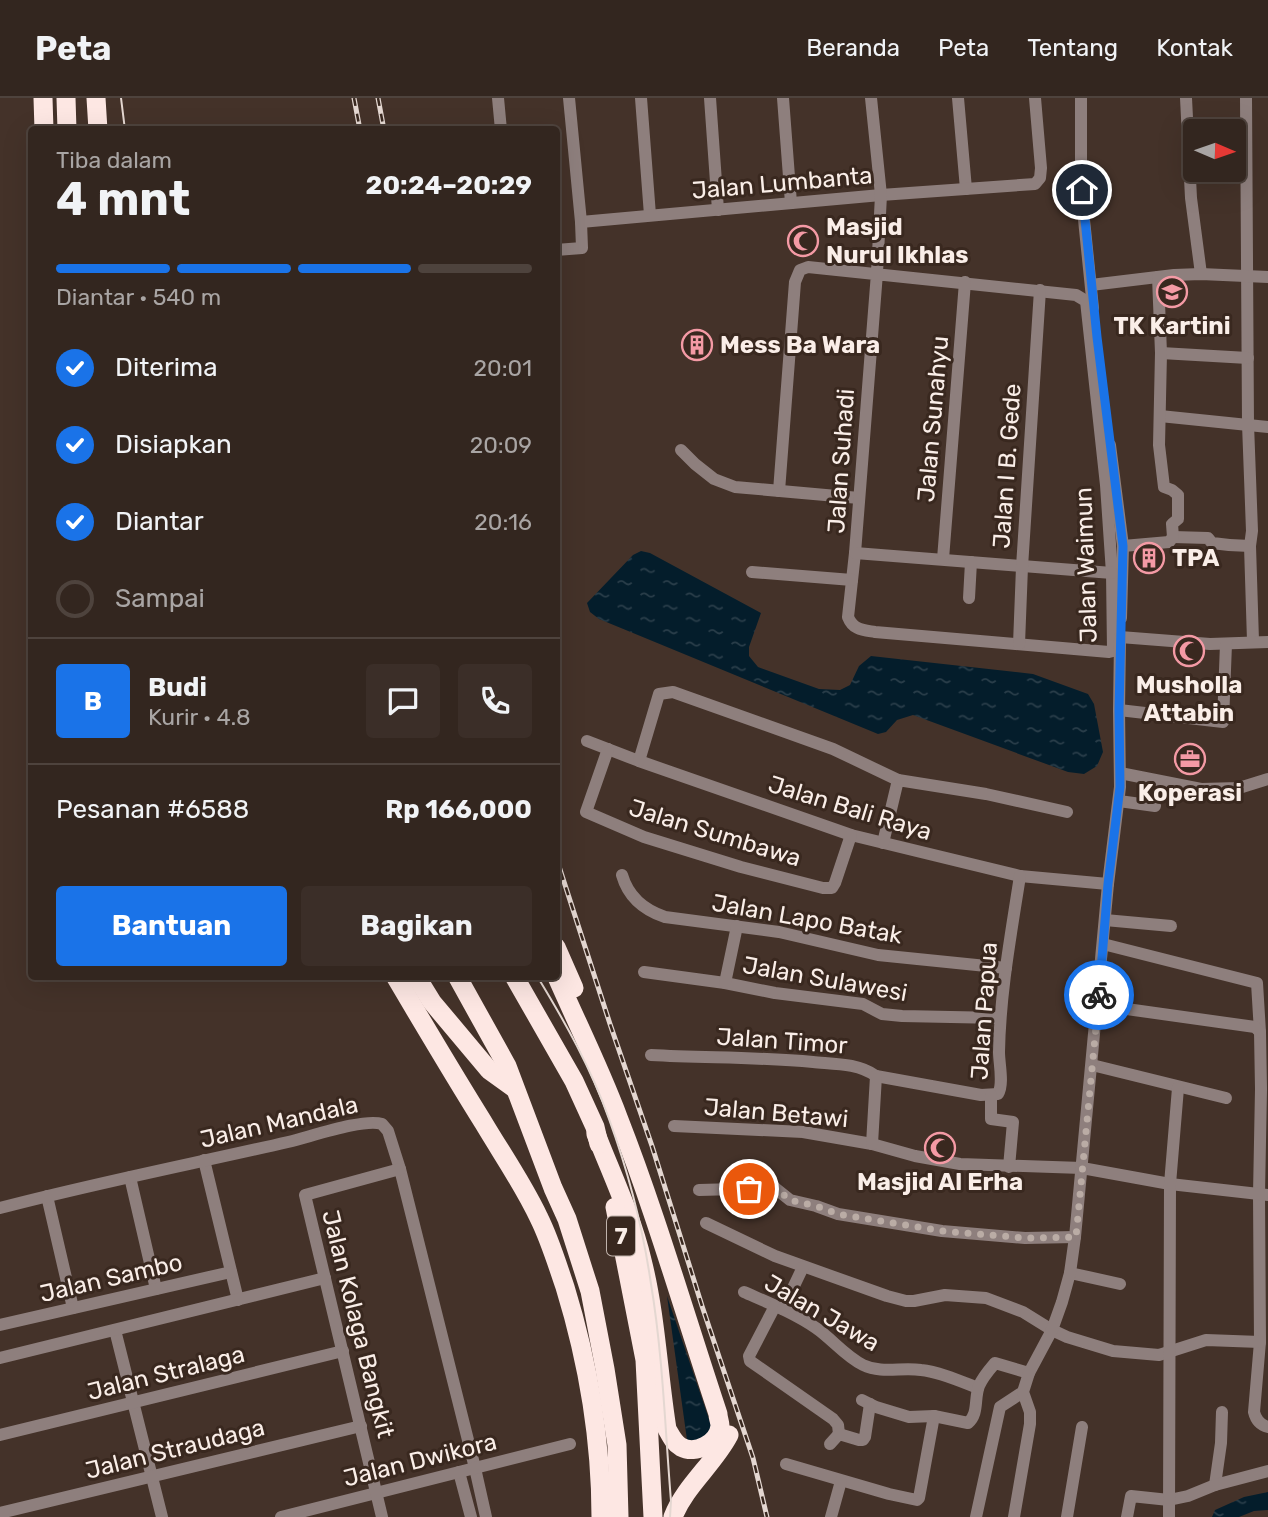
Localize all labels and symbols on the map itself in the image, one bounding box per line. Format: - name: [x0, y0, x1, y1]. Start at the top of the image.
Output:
- north arrow: [1183, 119, 1246, 182]
- pin: [1052, 160, 1112, 220]
- street label: Jalan Lumbanta: [690, 161, 874, 205]
- place label: Masjid Nurul Ikhlas: [826, 213, 969, 269]
- mosque icon: Masjid Nurul Ikhlas: [786, 224, 820, 258]
- school or university icon: TK Kartini: [1155, 275, 1189, 309]
- place label: TK Kartini: [1113, 312, 1231, 340]
- building icon: Mess Ba Wara: [680, 328, 714, 362]
- place label: Mess Ba Wara: [720, 331, 880, 359]
- street label: Jalan Sunahyu: [912, 335, 954, 503]
- street label: Jalan I B. Gede: [987, 382, 1027, 550]
- street label: Jalan Suhadi: [822, 388, 860, 534]
- street label: Jalan Waimun: [1069, 487, 1103, 643]
- building icon: TPA: [1132, 541, 1166, 575]
- place label: TPA: [1172, 544, 1219, 572]
- mosque icon: Musholla Attabin: [1172, 634, 1206, 668]
- place label: Musholla Attabin: [1136, 671, 1242, 727]
- office icon: Koperasi: [1173, 742, 1207, 776]
- street label: Jalan Bali Raya: [765, 770, 935, 846]
- place label: Koperasi: [1138, 779, 1242, 807]
- street label: Jalan Sumbawa: [626, 794, 804, 872]
- street label: Jalan Lapo Batak: [710, 888, 905, 950]
- street label: Jalan Papua: [965, 941, 1003, 1081]
- street label: Jalan Sulawesi: [740, 951, 910, 1007]
- courier: [1064, 960, 1134, 1030]
- street label: Jalan Timor: [716, 1022, 848, 1060]
- street label: Jalan Mandala: [197, 1090, 361, 1154]
- street label: Jalan Betawi: [703, 1093, 849, 1133]
- mosque icon: Masjid Al Erha: [923, 1131, 957, 1165]
- pin: [719, 1159, 779, 1219]
- place label: Masjid Al Erha: [857, 1168, 1023, 1196]
- street label: Jalan Kolaga Bangkit: [316, 1207, 400, 1441]
- road number: 7: [607, 1217, 635, 1256]
- street label: Jalan Sambo: [37, 1248, 185, 1308]
- street label: Jalan Jawa: [759, 1269, 885, 1357]
- street label: Jalan Stralaga: [84, 1340, 248, 1406]
- street label: Jalan Straudaga: [82, 1413, 268, 1485]
- street label: Jalan Dwikora: [340, 1427, 500, 1493]

